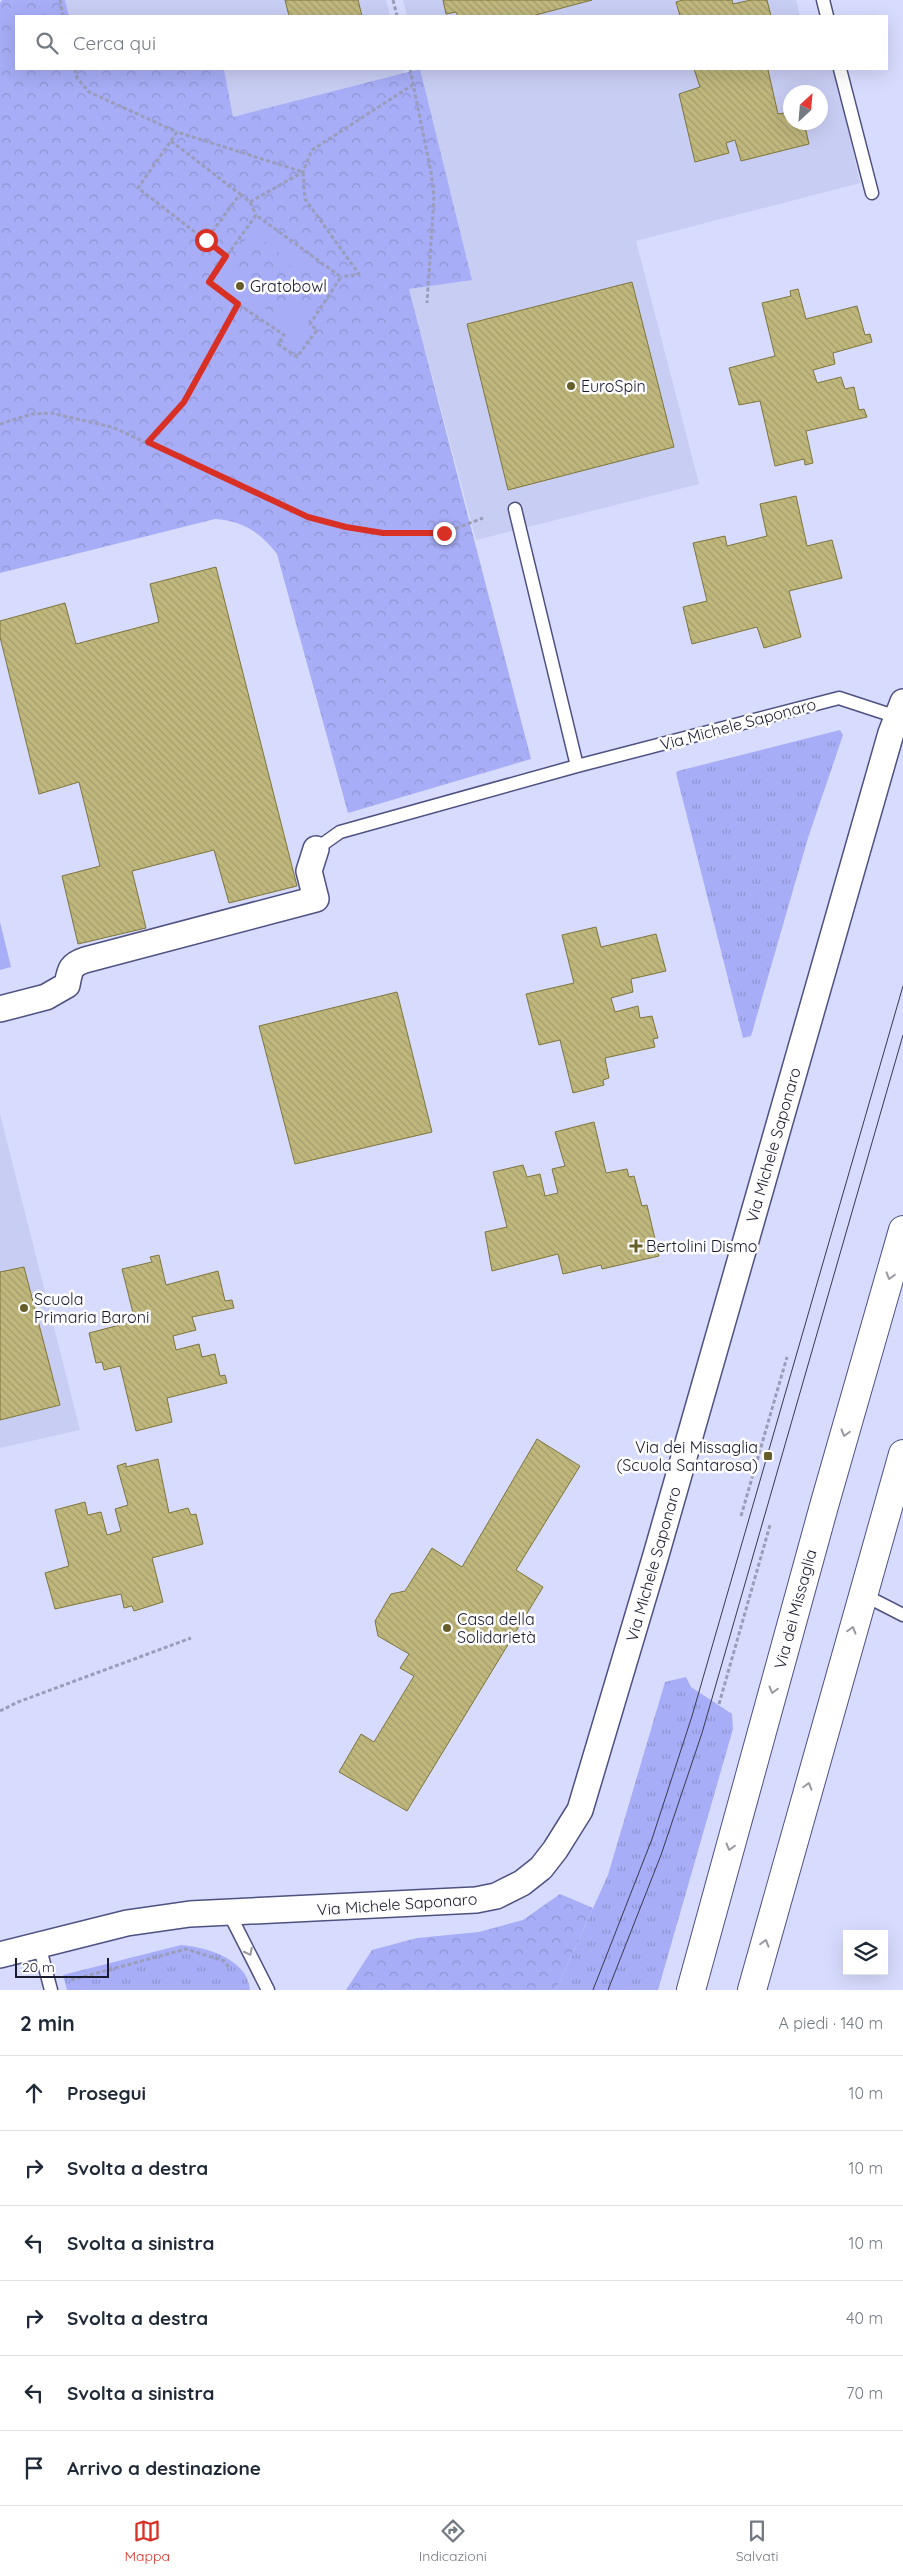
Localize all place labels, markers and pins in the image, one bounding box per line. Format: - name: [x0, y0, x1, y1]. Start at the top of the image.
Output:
- place label: Gratobowl: [250, 276, 327, 296]
- marker: Gratobowl: [234, 280, 246, 292]
- place label: EuroSpin: [581, 376, 646, 396]
- marker: EuroSpin: [565, 380, 577, 392]
- place label: Bertolini Dismo: [646, 1236, 757, 1256]
- marker: Bertolini Dismo: [630, 1240, 642, 1252]
- place label: Scuola Primaria Baroni: [34, 1289, 149, 1327]
- marker: Scuola Primaria Baroni: [18, 1302, 30, 1314]
- place label: Via dei Missaglia (Scuola Santarosa): [616, 1437, 758, 1475]
- marker: Via dei Missaglia (Scuola Santarosa): [762, 1450, 774, 1462]
- place label: Casa della Solidarietà: [457, 1609, 536, 1647]
- marker: Casa della Solidarietà: [441, 1622, 453, 1634]

